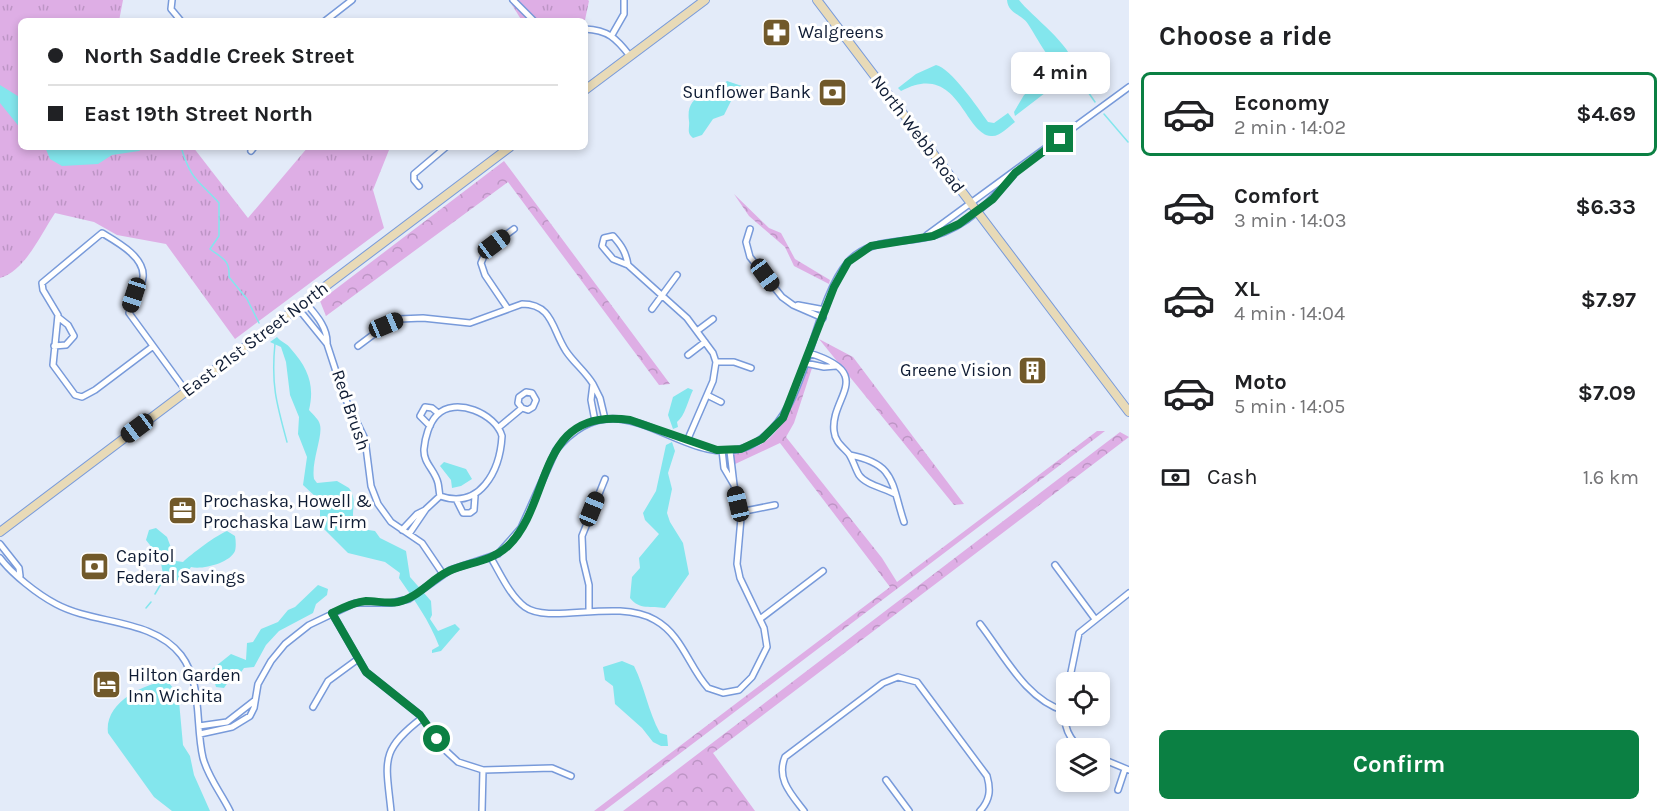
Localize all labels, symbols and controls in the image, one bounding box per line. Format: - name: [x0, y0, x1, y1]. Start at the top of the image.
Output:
- pharmacy icon: Walgreens: [761, 16, 793, 48]
- text: Choose a ride: [1159, 20, 1332, 52]
- place label: Walgreens: [798, 21, 884, 43]
- text: North Saddle Creek Street: [84, 43, 354, 69]
- callout: 4 min: [1010, 52, 1110, 94]
- text: 4 min: [1033, 61, 1088, 84]
- street label: North Webb Road: [866, 71, 970, 197]
- bank icon: Sunflower Bank: [816, 76, 848, 108]
- place label: Sunflower Bank: [682, 81, 811, 103]
- icon: car: [1162, 87, 1216, 141]
- text: Economy: [1234, 90, 1329, 116]
- text: East 19th Street North: [84, 101, 313, 127]
- text: $4.69: [1576, 101, 1636, 127]
- text: 2 min · 14:02: [1234, 116, 1346, 139]
- route end: [1046, 125, 1073, 152]
- icon: car: [1162, 180, 1216, 234]
- text: Comfort: [1234, 183, 1319, 209]
- text: $6.33: [1575, 194, 1636, 220]
- text: 3 min · 14:03: [1234, 209, 1346, 232]
- car: [474, 226, 514, 262]
- car: [747, 255, 783, 295]
- icon: car: [1162, 273, 1216, 327]
- car: [120, 275, 148, 315]
- text: XL: [1234, 276, 1260, 302]
- street label: East 21st Street North: [178, 277, 332, 401]
- text: $7.97: [1581, 287, 1636, 313]
- text: 4 min · 14:04: [1234, 302, 1345, 325]
- car: [366, 310, 406, 340]
- building icon: Greene Vision: [1017, 354, 1049, 386]
- place label: Greene Vision: [900, 359, 1012, 381]
- icon: car: [1162, 366, 1216, 420]
- street label: Red Brush: [327, 367, 375, 453]
- text: Moto: [1234, 369, 1287, 395]
- text: $7.09: [1578, 380, 1636, 406]
- text: 5 min · 14:05: [1234, 395, 1345, 418]
- car: [117, 410, 157, 446]
- icon: cash: [1159, 461, 1192, 494]
- text: Cash: [1207, 464, 1257, 490]
- text: 1.6 km: [1583, 466, 1639, 489]
- car: [725, 484, 751, 524]
- car: [577, 489, 607, 529]
- place label: Prochaska, Howell & Prochaska Law Firm: [203, 490, 372, 533]
- office icon: Prochaska, Howell & Prochaska Law Firm: [166, 495, 198, 527]
- place label: Capitol Federal Savings: [116, 545, 246, 588]
- bank icon: Capitol Federal Savings: [79, 550, 111, 582]
- place label: Hilton Garden Inn Wichita: [128, 664, 241, 707]
- hotel icon: Hilton Garden Inn Wichita: [91, 669, 123, 701]
- map controls: [1056, 672, 1110, 792]
- button: locate: [1056, 672, 1110, 726]
- route start: [423, 725, 450, 752]
- button: Confirm: [1159, 730, 1639, 799]
- button: layers: [1056, 738, 1110, 792]

